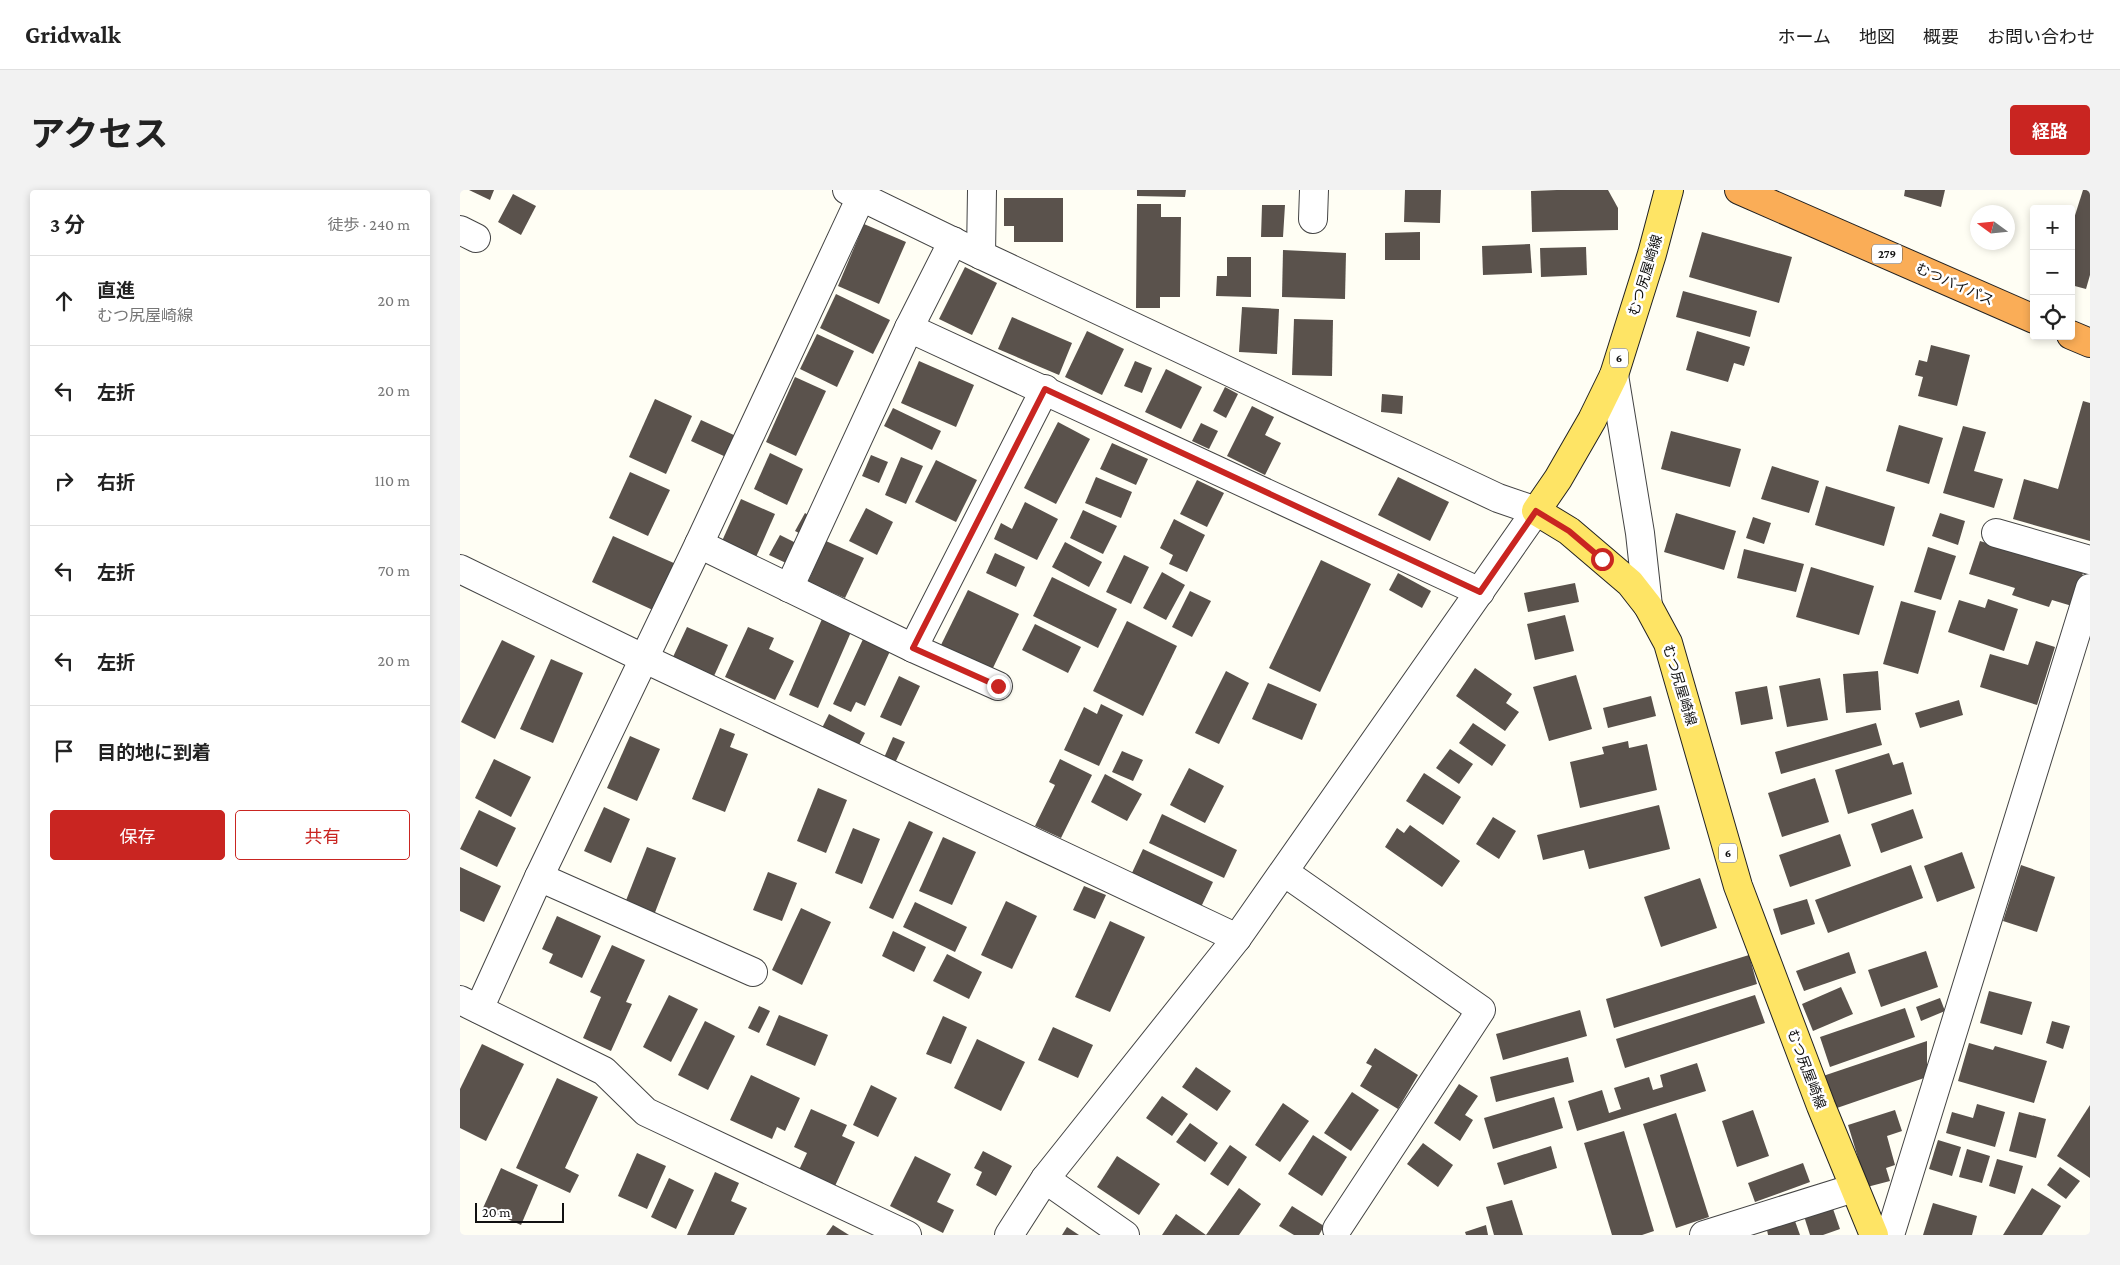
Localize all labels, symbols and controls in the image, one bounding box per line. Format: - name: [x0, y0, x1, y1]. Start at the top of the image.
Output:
- text: Gridwalk: [25, 21, 121, 48]
- text: ホーム: [1778, 27, 1831, 47]
- text: 地図: [1859, 27, 1895, 47]
- text: 概要: [1923, 27, 1959, 47]
- text: お問い合わせ: [1987, 27, 2095, 47]
- button: 経路: [2010, 105, 2090, 155]
- text: アクセス: [30, 115, 168, 154]
- north arrow: [1970, 205, 2015, 250]
- map controls: [2030, 205, 2075, 340]
- button: +: [2030, 205, 2075, 250]
- text: 3 分: [50, 213, 85, 237]
- text: 徒歩 · 240 m: [327, 216, 410, 233]
- street label: むつ尻屋崎線: [1625, 232, 1665, 318]
- road number: 279: [1872, 244, 1902, 264]
- button: −: [2030, 250, 2075, 295]
- street label: むつバイパス: [1913, 260, 1997, 308]
- text: 直進: [97, 280, 135, 301]
- icon: ahead: [50, 287, 78, 315]
- text: 20 m: [377, 292, 410, 309]
- button: locate: [2030, 295, 2075, 340]
- text: むつ尻屋崎線: [97, 307, 193, 324]
- road number: 6: [1610, 348, 1628, 368]
- icon: left: [50, 377, 78, 405]
- text: 左折: [97, 382, 135, 403]
- text: 20 m: [377, 382, 410, 399]
- icon: right: [50, 467, 78, 495]
- text: 右折: [97, 472, 135, 493]
- text: 110 m: [374, 472, 410, 489]
- route start: [1591, 548, 1614, 571]
- icon: left: [50, 557, 78, 585]
- text: 左折: [97, 562, 135, 583]
- text: 70 m: [378, 562, 410, 579]
- street label: むつ尻屋崎線: [1660, 642, 1700, 728]
- icon: left: [50, 647, 78, 675]
- text: 左折: [97, 652, 135, 673]
- text: 20 m: [377, 652, 410, 669]
- route end: [987, 675, 1010, 698]
- icon: arrive: [50, 737, 78, 765]
- text: 目的地に到着: [97, 742, 211, 763]
- button: 保存: [50, 810, 225, 860]
- button: 共有: [235, 810, 410, 860]
- road number: 6: [1719, 844, 1737, 862]
- street label: むつ尻屋崎線: [1784, 1027, 1830, 1111]
- scale bar: [475, 1200, 564, 1223]
- text: 20 m: [482, 1204, 510, 1220]

